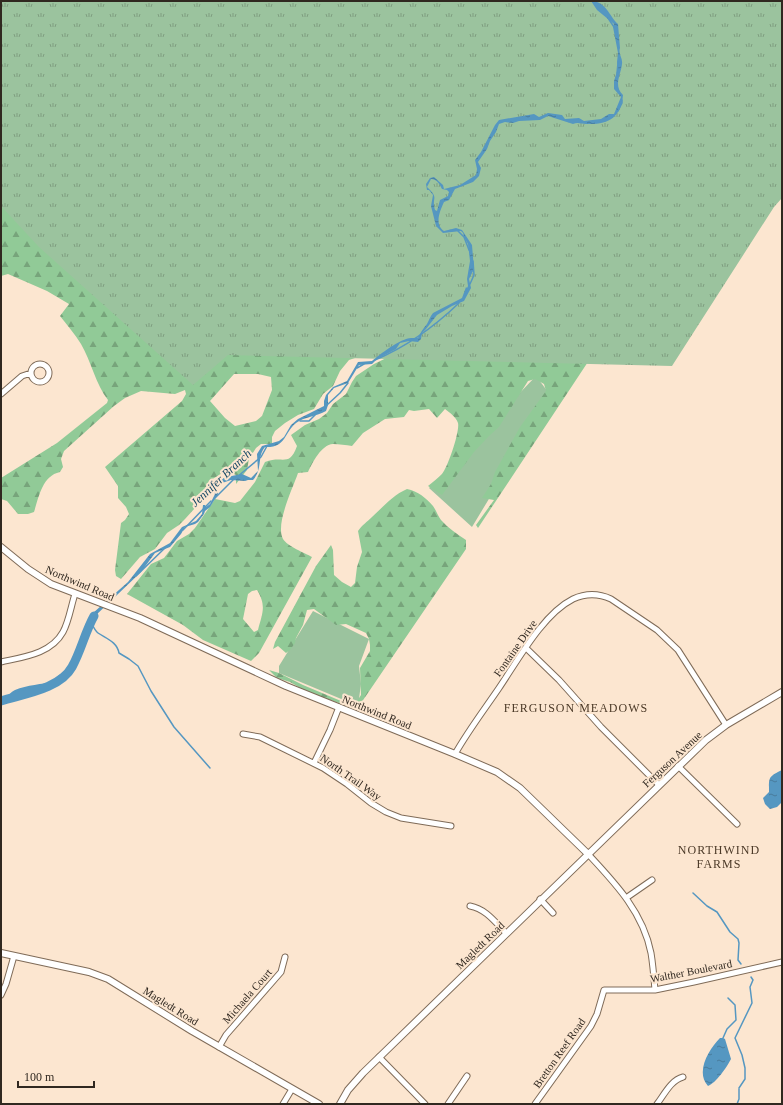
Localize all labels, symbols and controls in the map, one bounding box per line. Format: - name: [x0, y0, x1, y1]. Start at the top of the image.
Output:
- water label: Jennifer Branch: [188, 446, 254, 510]
- street label: Northwind Road: [44, 563, 117, 603]
- street label: Fontaine Drive: [491, 617, 539, 679]
- street label: Northwind Road: [341, 693, 414, 732]
- district label: FERGUSON MEADOWS: [504, 701, 648, 715]
- street label: Ferguson Avenue: [640, 729, 704, 789]
- street label: North Trail Way: [318, 752, 384, 803]
- district label: NORTHWIND FARMS: [678, 843, 760, 871]
- street label: Magledt Road: [453, 919, 507, 971]
- street label: Walther Boulevard: [649, 957, 733, 985]
- street label: Michaela Court: [220, 966, 274, 1026]
- street label: Magledt Road: [141, 984, 201, 1028]
- street label: Bretton Reef Road: [530, 1015, 588, 1090]
- scale bar: [18, 1063, 94, 1089]
- text: 100 m: [24, 1070, 55, 1084]

